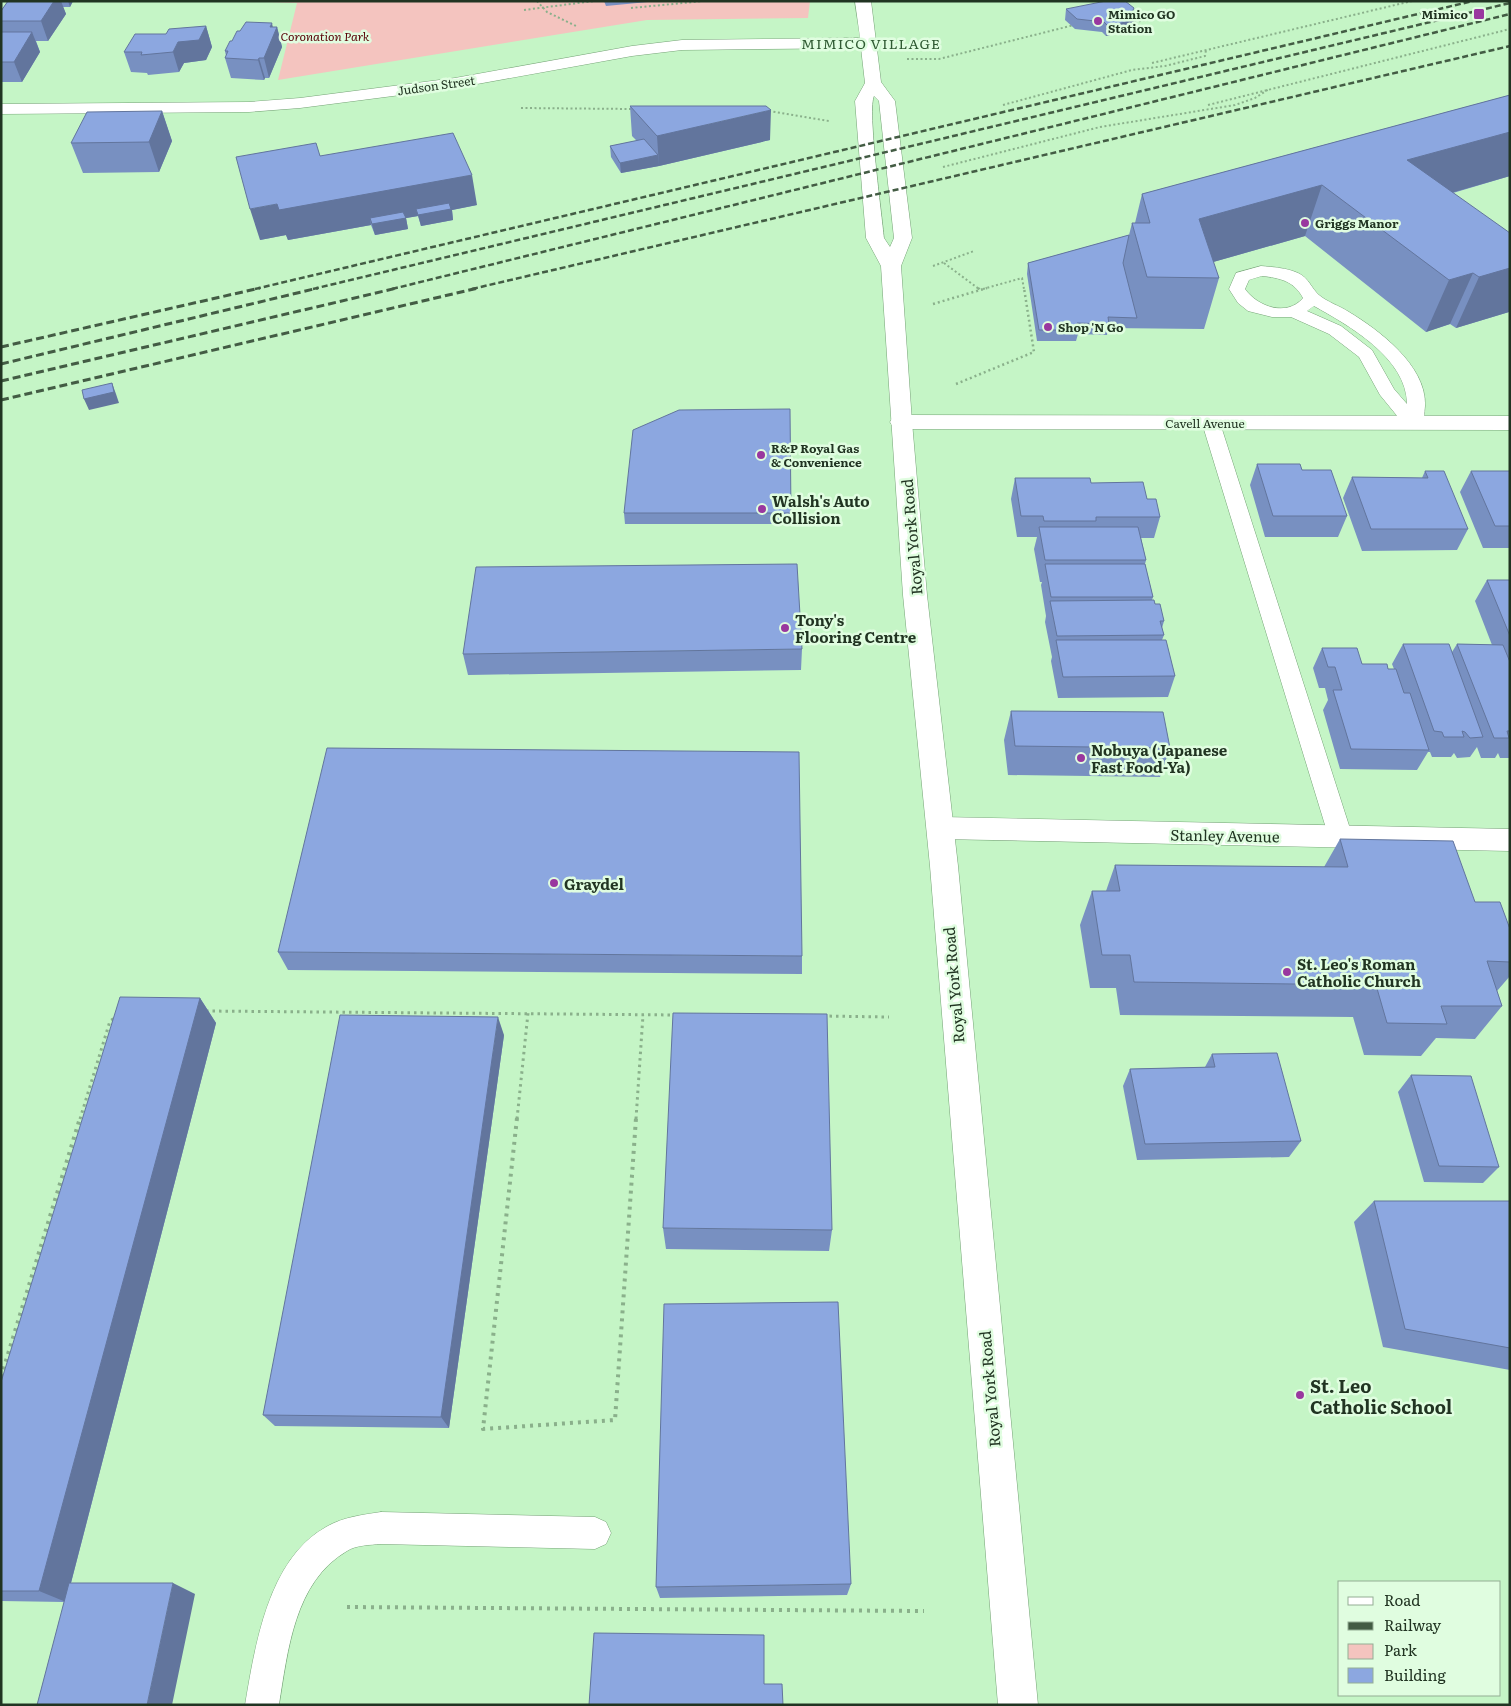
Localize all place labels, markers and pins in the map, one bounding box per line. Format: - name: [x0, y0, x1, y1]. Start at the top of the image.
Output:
- place label: Mimico GO Station: [1108, 5, 1175, 37]
- place label: Mimico: [1422, 5, 1469, 23]
- marker: Mimico: [1472, 7, 1486, 21]
- marker: Mimico GO Station: [1092, 15, 1104, 27]
- place label: Griggs Manor: [1315, 214, 1399, 232]
- marker: Griggs Manor: [1299, 217, 1311, 229]
- place label: Shop 'N Go: [1058, 318, 1124, 336]
- marker: Shop 'N Go: [1042, 321, 1054, 333]
- place label: R&P Royal Gas & Convenience: [771, 439, 862, 471]
- marker: R&P Royal Gas & Convenience: [755, 449, 767, 461]
- place label: Walsh's Auto Collision: [772, 489, 870, 529]
- marker: Walsh's Auto Collision: [756, 503, 768, 515]
- place label: Tony's Flooring Centre: [795, 608, 917, 648]
- marker: Tony's Flooring Centre: [779, 622, 791, 634]
- place label: Nobuya (Japanese Fast Food-Ya): [1091, 738, 1228, 778]
- marker: Nobuya (Japanese Fast Food-Ya): [1075, 752, 1087, 764]
- place label: Graydel: [564, 872, 624, 895]
- marker: Graydel: [548, 877, 560, 889]
- place label: St. Leo's Roman Catholic Church: [1297, 952, 1421, 992]
- marker: St. Leo's Roman Catholic Church: [1281, 966, 1293, 978]
- place label: St. Leo Catholic School: [1310, 1372, 1453, 1420]
- marker: St. Leo Catholic School: [1294, 1389, 1306, 1401]

